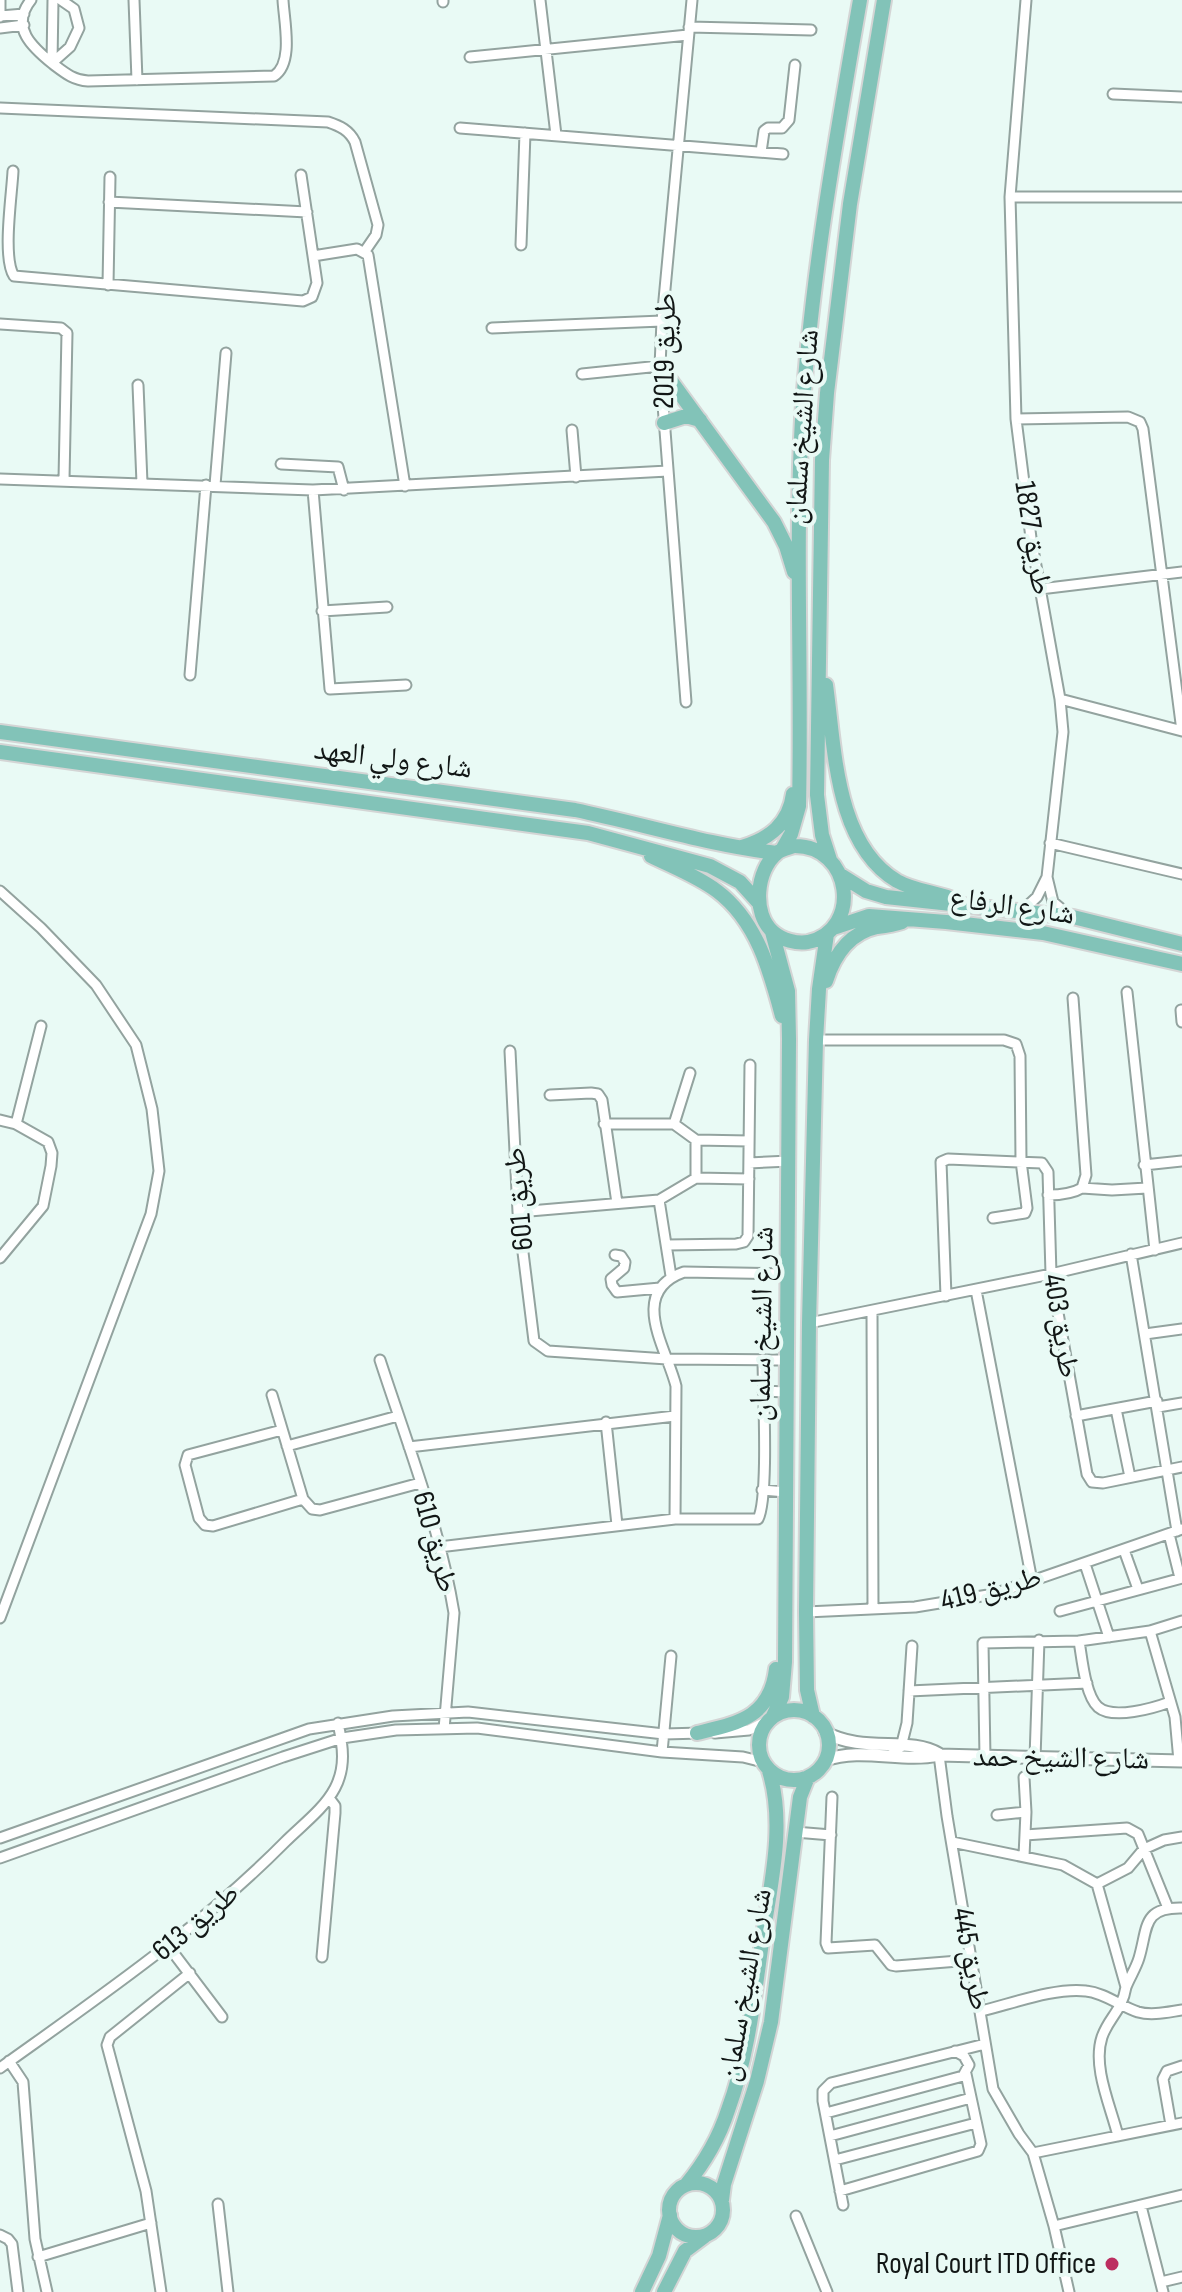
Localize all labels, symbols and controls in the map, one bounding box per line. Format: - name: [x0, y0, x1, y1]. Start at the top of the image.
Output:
- street label: طريق 2019: [646, 293, 684, 409]
- street label: شارع الشيخ سلمان: [777, 328, 827, 526]
- street label: طريق 1827: [1006, 479, 1060, 597]
- street label: شارع ولي العهد: [311, 731, 474, 791]
- street label: شارع الرفاع: [947, 879, 1077, 933]
- street label: طريق 601: [497, 1146, 541, 1252]
- street label: شارع الشيخ سلمان: [742, 1226, 782, 1422]
- street label: طريق 403: [1035, 1271, 1087, 1381]
- street label: طريق 610: [404, 1487, 466, 1597]
- street label: طريق 419: [937, 1559, 1045, 1619]
- street label: شارع الشيخ حمد: [972, 1738, 1150, 1778]
- street label: طريق 613: [145, 1875, 247, 1969]
- street label: شارع الشيخ سلمان: [710, 1886, 780, 2084]
- street label: طريق 445: [944, 1905, 998, 2013]
- place label: Royal Court ITD Office: [876, 2246, 1096, 2282]
- marker: Royal Court ITD Office: [1103, 2255, 1121, 2273]

